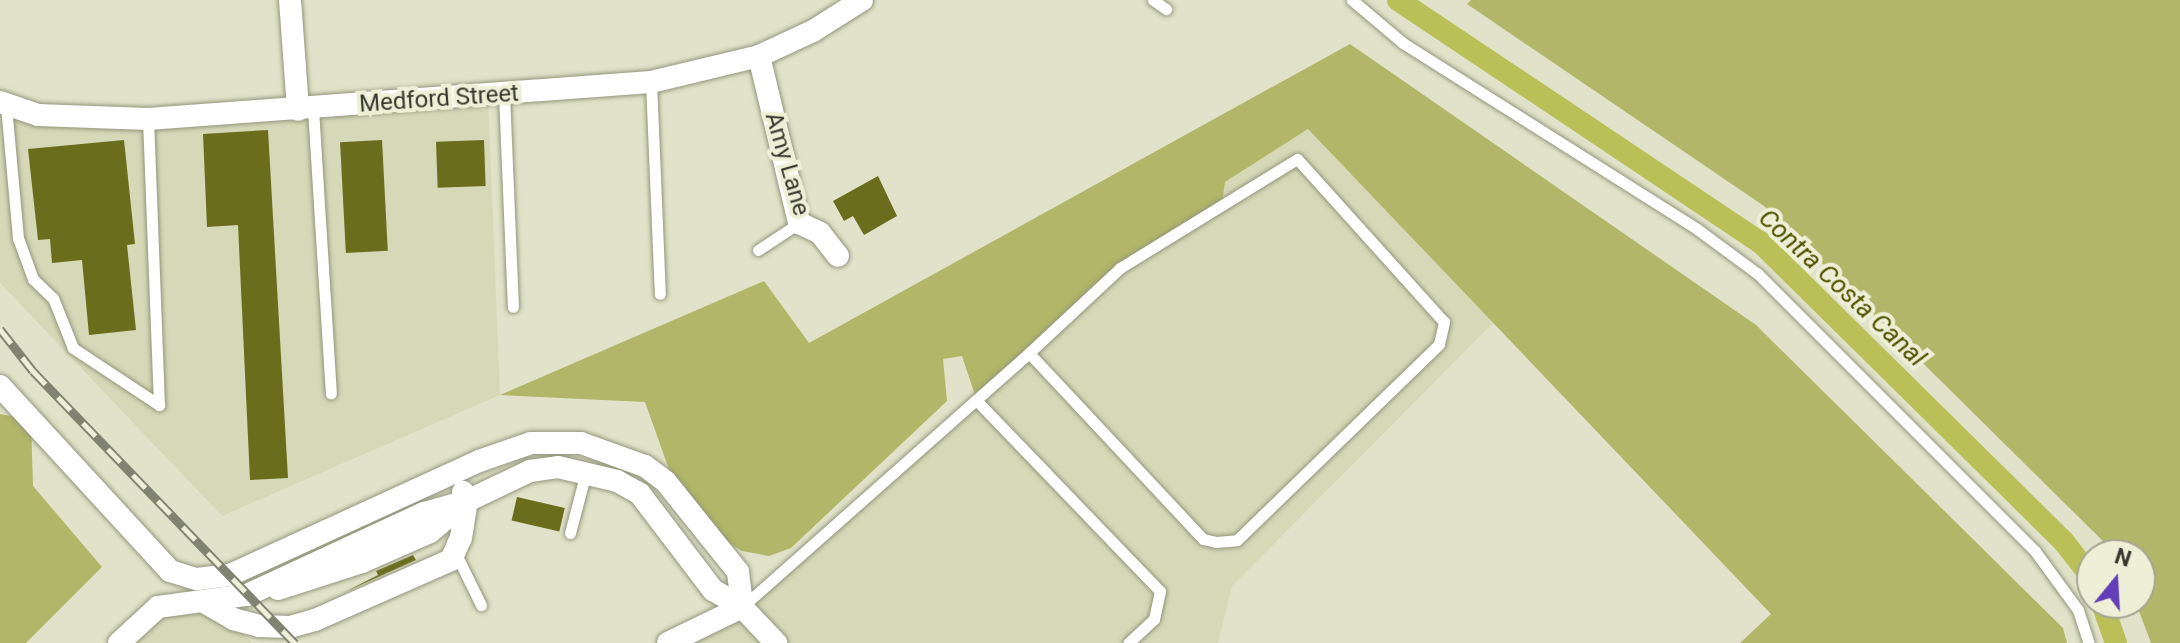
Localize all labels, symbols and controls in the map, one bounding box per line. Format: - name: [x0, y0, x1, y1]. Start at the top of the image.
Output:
- street label: Medford Street: [358, 79, 520, 119]
- street label: Amy Lane: [759, 109, 815, 219]
- water label: Contra Costa Canal: [1752, 203, 1932, 373]
- north arrow: [2076, 539, 2156, 619]
- text: N: [2112, 543, 2134, 572]

